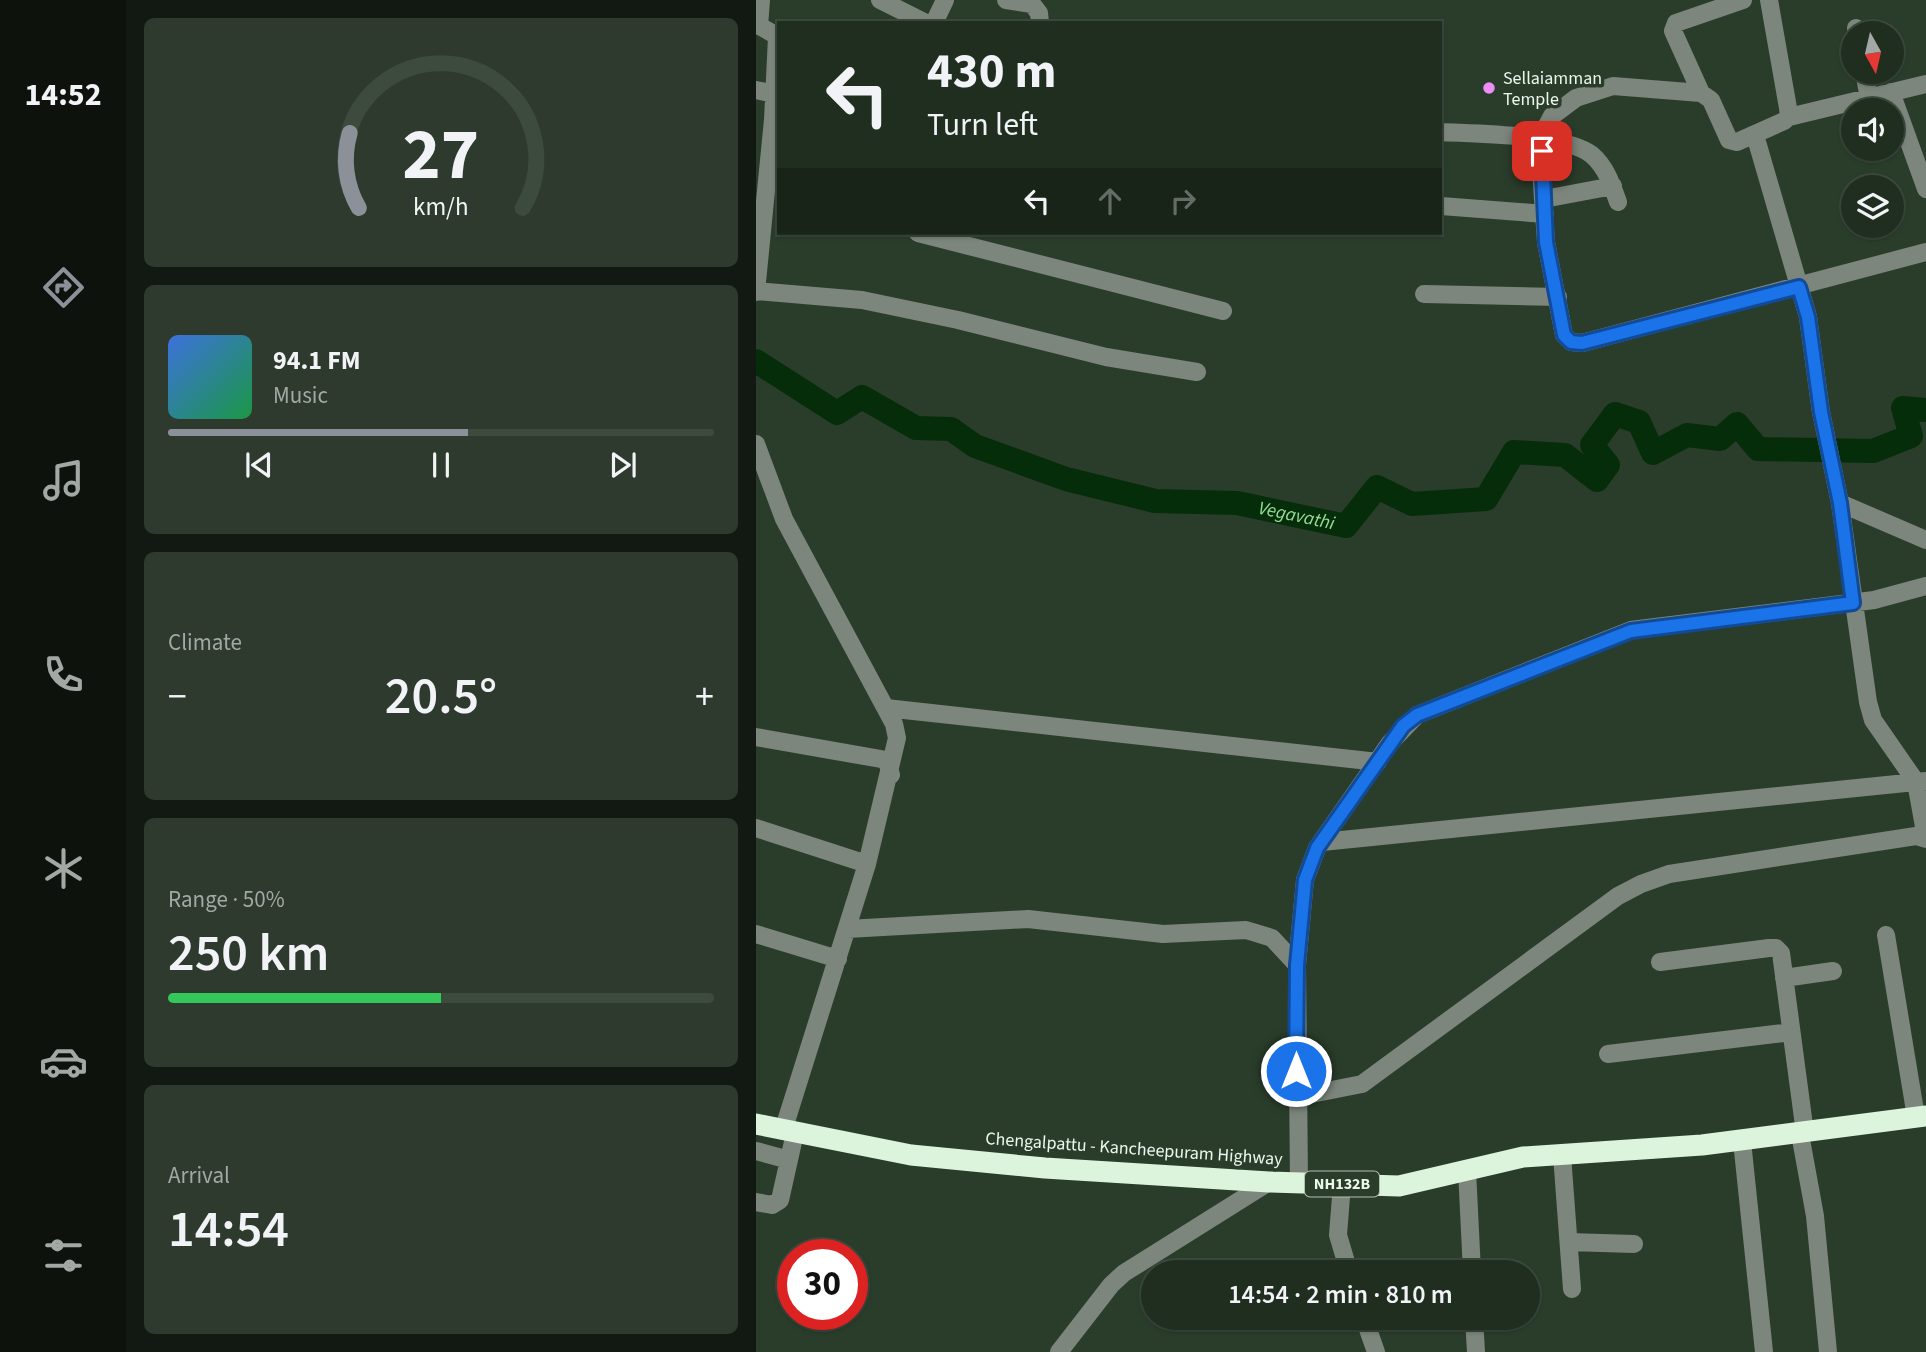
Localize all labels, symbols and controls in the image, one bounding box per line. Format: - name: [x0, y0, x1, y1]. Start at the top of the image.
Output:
- north arrow: [1841, 21, 1904, 84]
- map controls: [1841, 21, 1904, 238]
- text: 430 m: [927, 37, 1056, 107]
- icon: left: [812, 49, 903, 140]
- place label: Sellaiamman Temple: [1503, 66, 1602, 112]
- text: 14:52: [24, 72, 102, 118]
- marker: Sellaiamman Temple: [1481, 80, 1497, 96]
- button: sound: [1841, 98, 1904, 161]
- text: Turn left: [927, 102, 1038, 148]
- text: 27: [403, 104, 479, 208]
- pin: [1512, 121, 1572, 181]
- icon: arrive: [1523, 132, 1561, 170]
- button: layers: [1841, 175, 1904, 238]
- icon: left: [1018, 182, 1056, 220]
- icon: ahead: [1091, 182, 1129, 220]
- icon: right: [1164, 182, 1202, 220]
- text: km/h: [413, 189, 469, 225]
- icon: directions: [39, 263, 88, 312]
- text: 94.1 FM: [273, 342, 361, 379]
- text: Music: [273, 379, 328, 412]
- icon: previous: [240, 446, 278, 484]
- icon: pause: [422, 446, 460, 484]
- icon: next: [604, 446, 642, 484]
- icon: music: [39, 456, 88, 505]
- water label: Vegavathi: [1256, 494, 1338, 537]
- text: Climate: [168, 626, 242, 659]
- icon: phone: [39, 650, 88, 699]
- text: 20.5°: [385, 660, 497, 734]
- text: −: [168, 670, 187, 724]
- text: +: [695, 670, 714, 724]
- icon: climate: [39, 844, 88, 893]
- text: Range · 50%: [168, 883, 285, 916]
- text: 250 km: [168, 917, 329, 991]
- position arrow: [1259, 1034, 1333, 1108]
- icon: car: [39, 1037, 88, 1086]
- street label: Chengalpattu - Kancheepuram Highway: [985, 1126, 1284, 1172]
- text: Arrival: [168, 1159, 230, 1192]
- road number: NH132B: [1305, 1172, 1379, 1196]
- text: 14:54: [168, 1193, 289, 1267]
- icon: filters: [39, 1231, 88, 1280]
- speed limit sign: 30: [777, 1239, 868, 1330]
- text: 14:54 · 2 min · 810 m: [1228, 1276, 1453, 1313]

